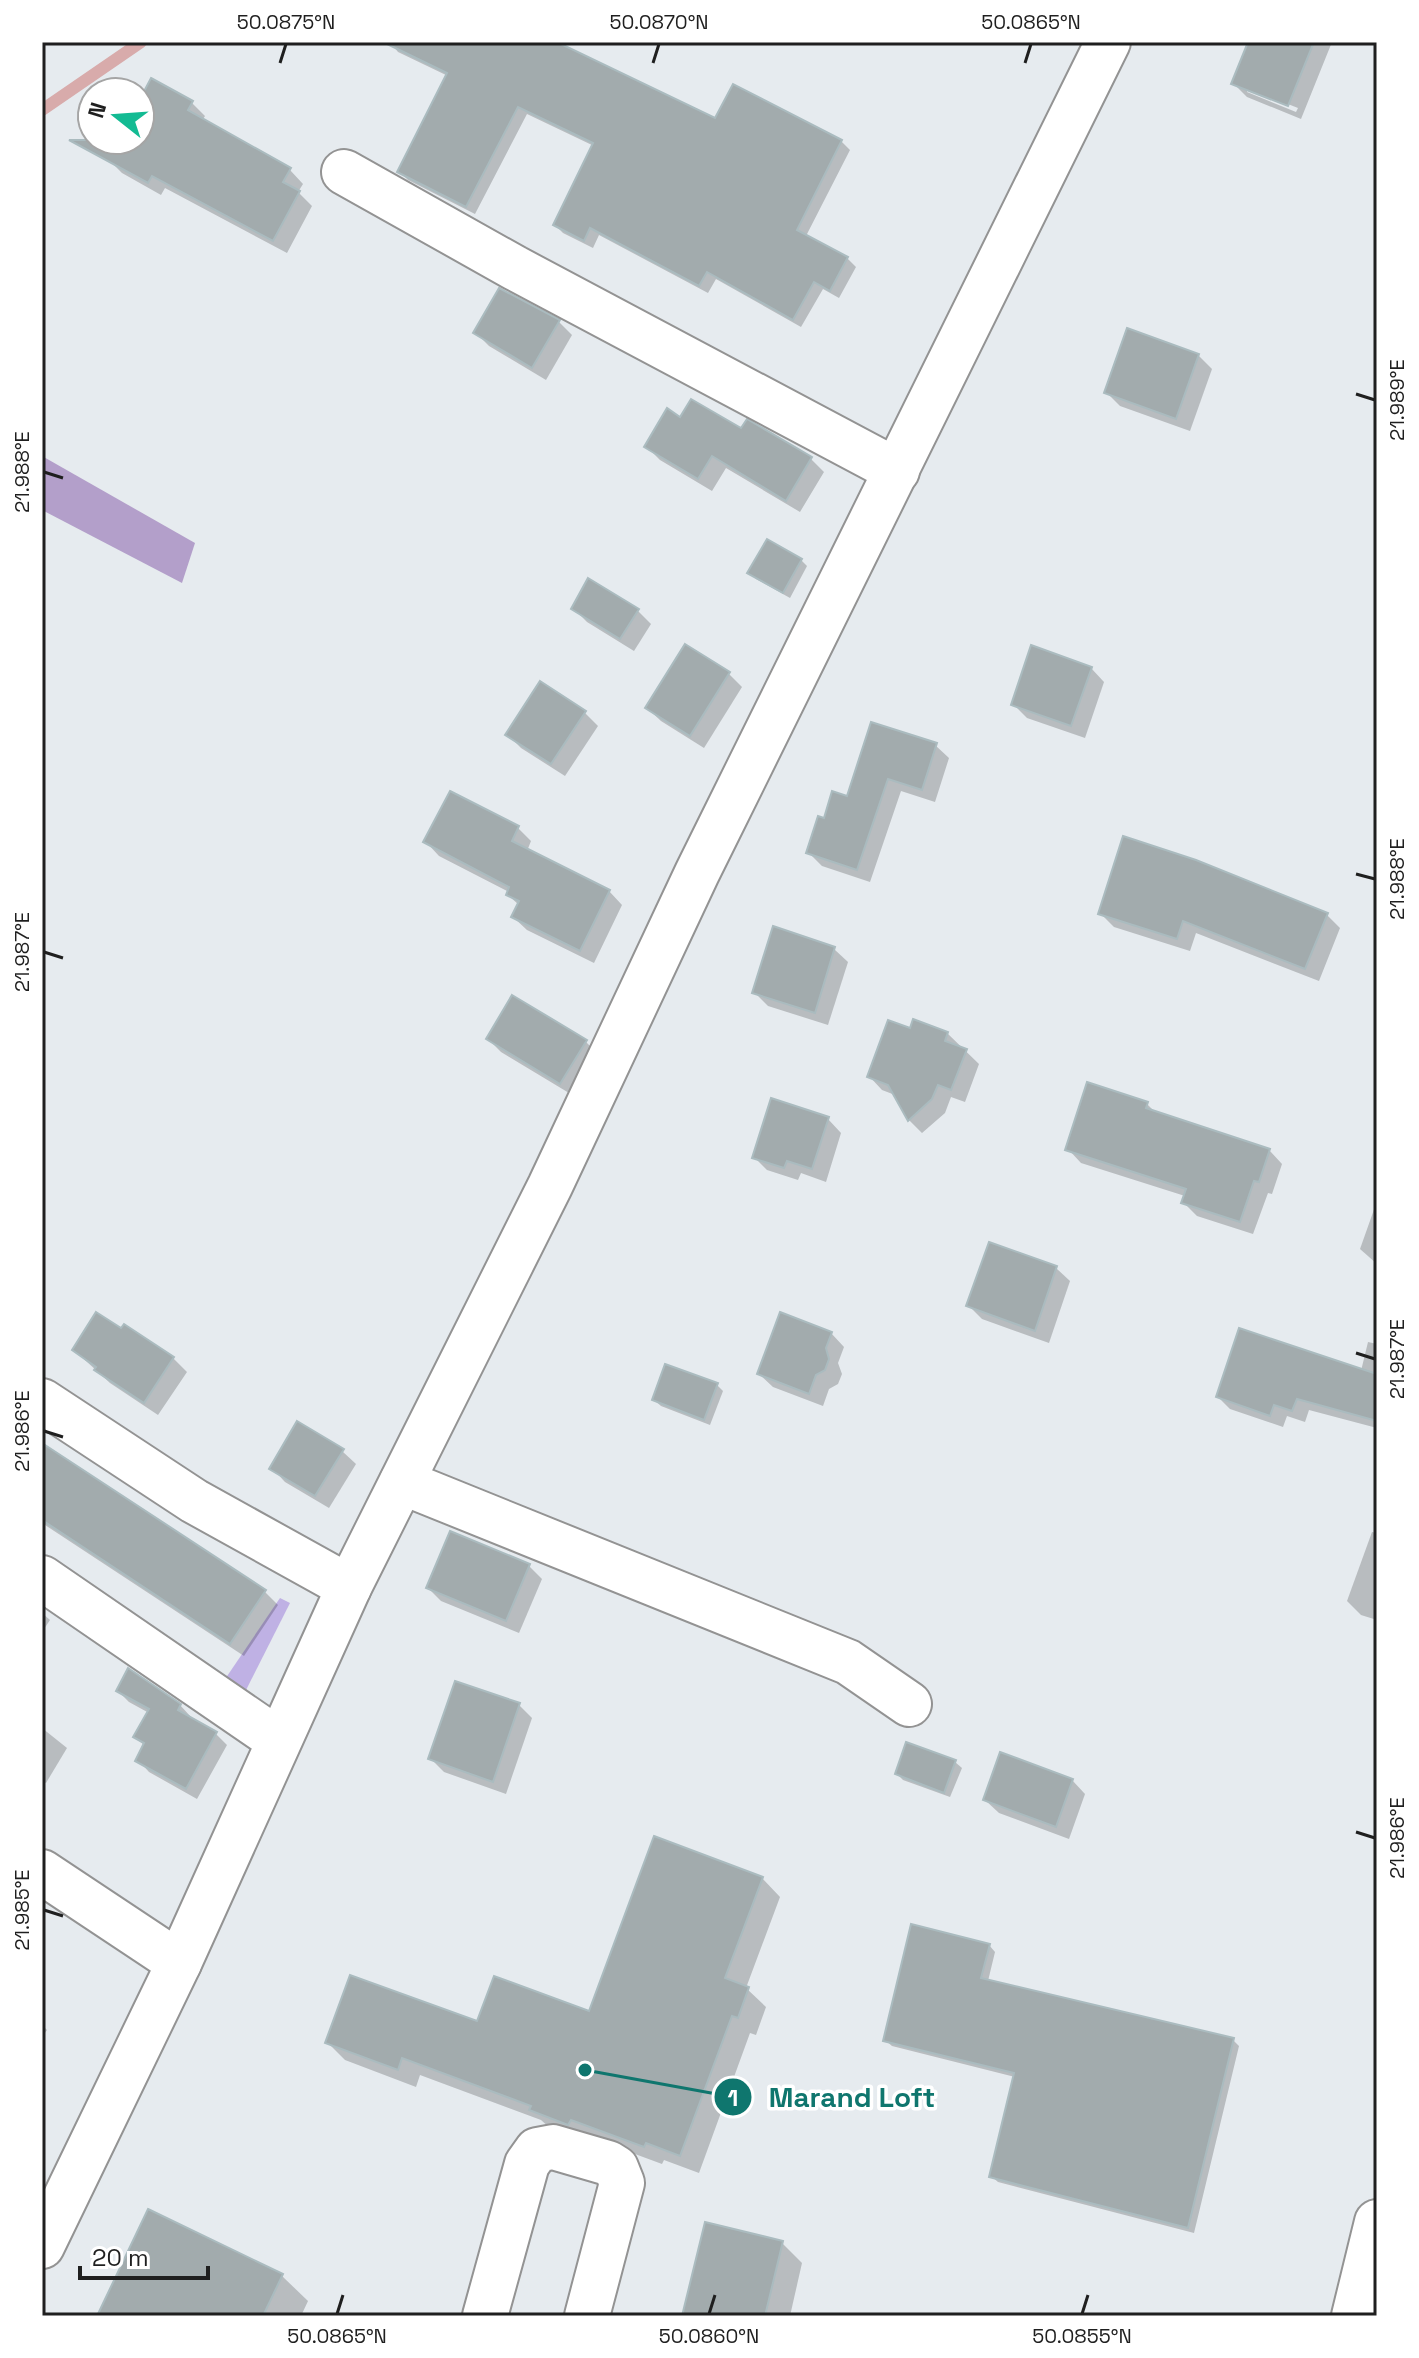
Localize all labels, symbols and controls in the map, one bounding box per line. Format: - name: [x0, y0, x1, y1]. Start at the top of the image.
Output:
- text: 50.0875°N: [237, 9, 335, 35]
- text: 50.0870°N: [609, 9, 709, 35]
- text: 50.0865°N: [981, 9, 1081, 35]
- north arrow: [76, 76, 156, 156]
- text: N: [81, 99, 112, 121]
- text: 21.989°E: [1384, 359, 1410, 441]
- text: 21.988°E: [9, 431, 35, 513]
- text: 21.988°E: [1384, 838, 1410, 920]
- text: 21.987°E: [9, 912, 35, 992]
- text: 21.987°E: [1384, 1319, 1410, 1399]
- text: 21.986°E: [9, 1390, 35, 1472]
- text: 21.986°E: [1384, 1797, 1410, 1879]
- text: 21.985°E: [9, 1869, 35, 1951]
- callout: Marand Loft: [713, 2071, 951, 2123]
- text: Marand Loft: [769, 2079, 935, 2115]
- text: 1: [728, 2082, 738, 2113]
- scale bar: [80, 2230, 208, 2280]
- text: 20 m: [92, 2242, 149, 2273]
- text: 50.0865°N: [287, 2323, 387, 2349]
- text: 50.0860°N: [659, 2323, 759, 2349]
- text: 50.0855°N: [1032, 2323, 1132, 2349]

